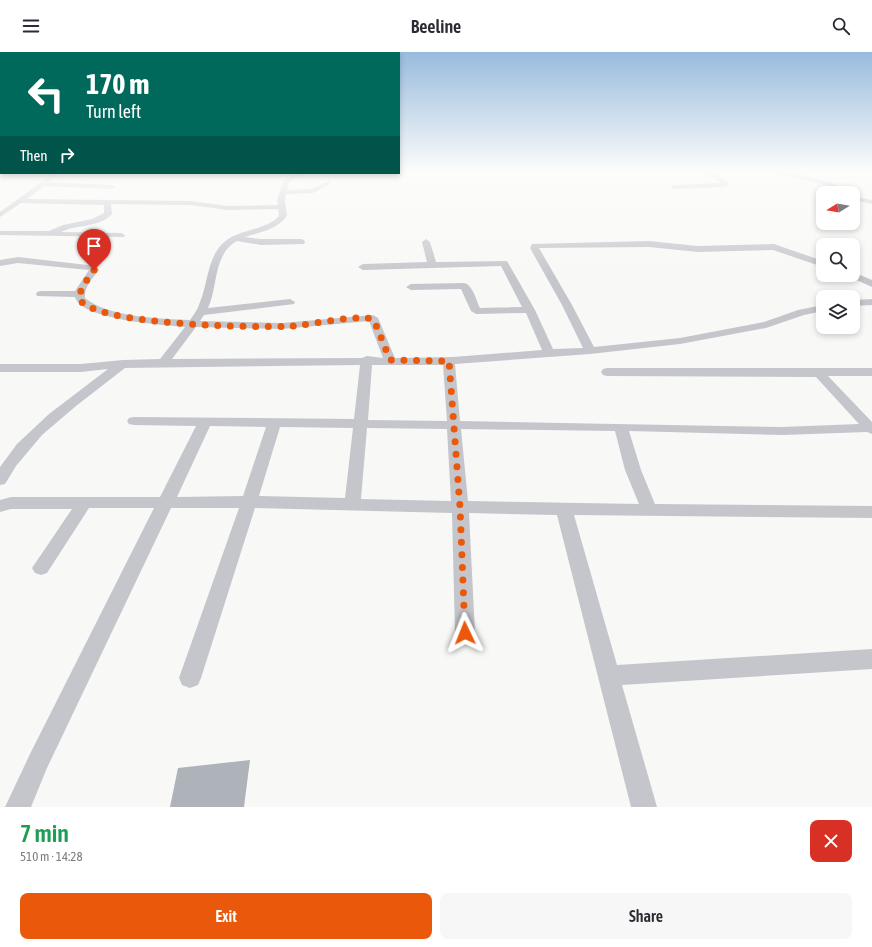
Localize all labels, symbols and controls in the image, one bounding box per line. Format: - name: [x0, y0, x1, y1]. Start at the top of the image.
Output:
- icon: menu: [20, 15, 42, 37]
- icon: search: [830, 15, 852, 37]
- text: Beeline: [411, 16, 461, 37]
- icon: left: [20, 68, 72, 120]
- text: 170 m: [86, 68, 149, 100]
- text: Turn left: [86, 101, 141, 122]
- icon: right: [56, 144, 78, 166]
- text: Then: [20, 147, 48, 164]
- north arrow: [816, 186, 860, 230]
- map controls: [816, 186, 860, 334]
- pin: [77, 229, 111, 270]
- icon: arrive: [83, 235, 105, 257]
- button: search: [816, 238, 860, 282]
- button: layers: [816, 290, 860, 334]
- position arrow: [444, 612, 486, 654]
- text: 7 min: [20, 820, 69, 847]
- button: close: [810, 820, 852, 862]
- text: 510 m · 14:28: [20, 849, 83, 864]
- button: Exit: [20, 893, 432, 939]
- button: Share: [440, 893, 852, 939]

